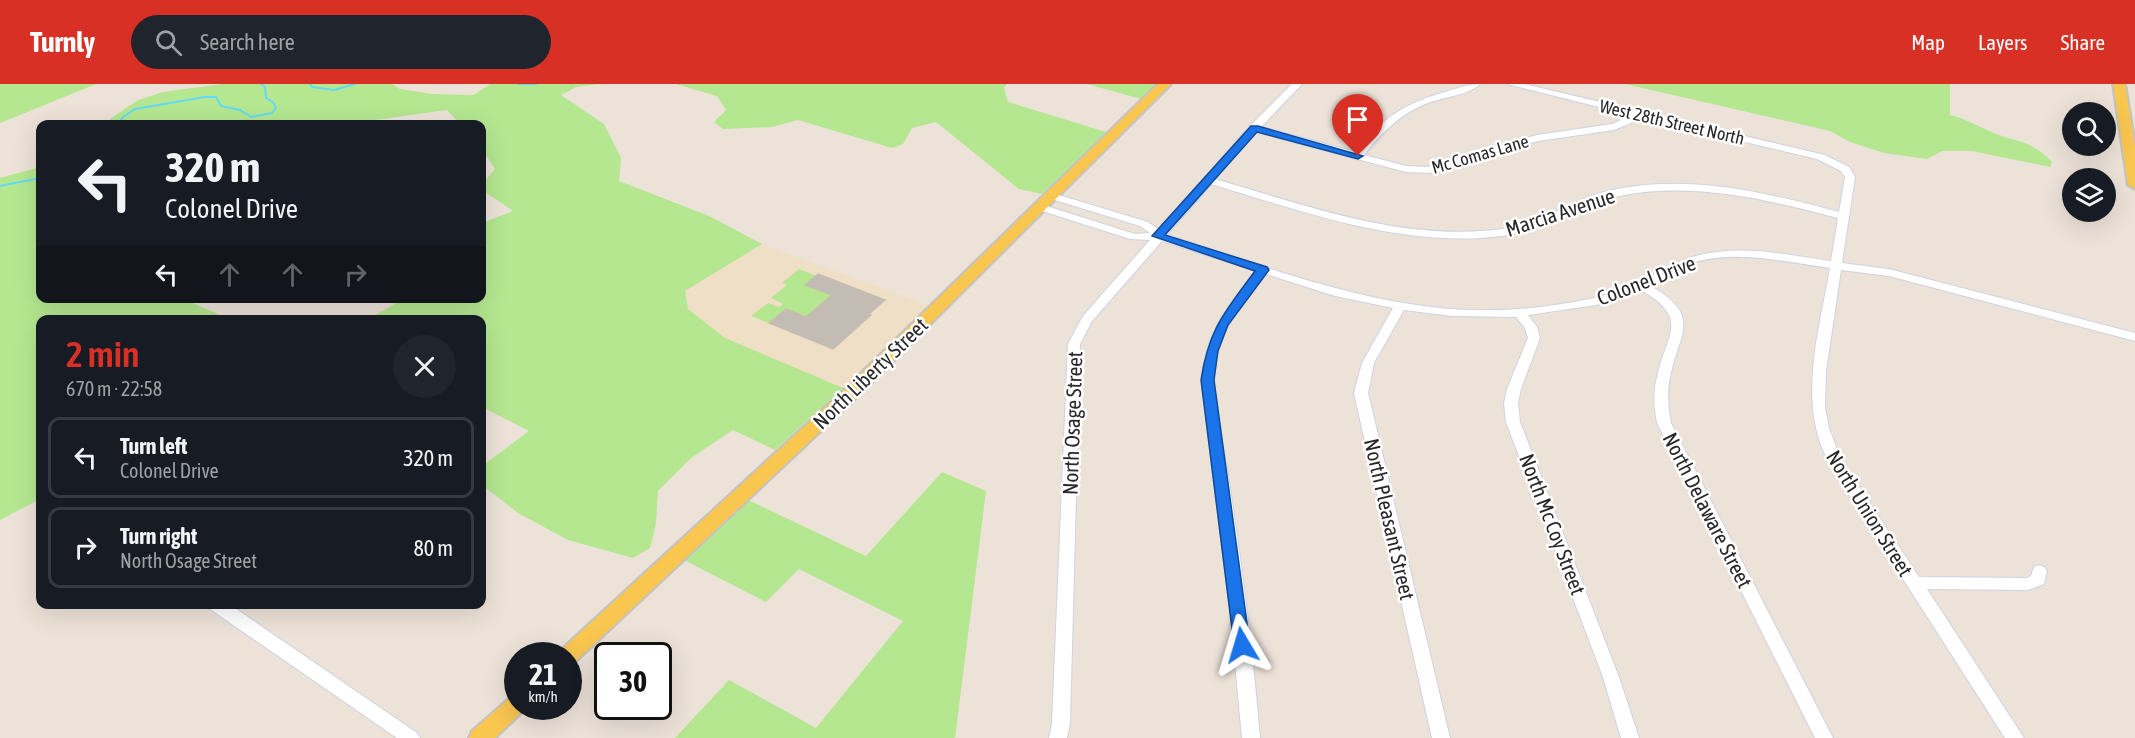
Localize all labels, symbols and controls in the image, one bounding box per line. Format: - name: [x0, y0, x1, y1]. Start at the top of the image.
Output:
- search box: [131, 15, 551, 69]
- text: Turnly: [30, 26, 95, 58]
- icon: search: [152, 26, 185, 59]
- text: Search here: [200, 29, 295, 55]
- text: Map: [1911, 30, 1945, 54]
- text: Layers: [1978, 30, 2028, 54]
- text: Share: [2061, 30, 2105, 54]
- pin: [1332, 94, 1383, 156]
- street label: West 28th Street North: [1597, 95, 1747, 149]
- map controls: [2062, 102, 2116, 222]
- button: search: [2062, 102, 2116, 156]
- icon: arrive: [1341, 103, 1374, 136]
- street label: Mc Comas Lane: [1429, 130, 1531, 178]
- text: 320 m: [165, 143, 260, 191]
- icon: left: [66, 144, 144, 222]
- button: layers: [2062, 168, 2116, 222]
- street label: Marcia Avenue: [1502, 183, 1618, 241]
- text: Colonel Drive: [165, 193, 298, 224]
- street label: Colonel Drive: [1593, 250, 1699, 310]
- icon: left: [150, 258, 183, 291]
- icon: ahead: [213, 258, 246, 291]
- icon: ahead: [276, 258, 309, 291]
- icon: right: [339, 258, 372, 291]
- street label: North Liberty Street: [808, 312, 932, 434]
- text: 2 min: [66, 333, 140, 375]
- button: close: [393, 335, 456, 398]
- street label: North Osage Street: [1057, 351, 1087, 495]
- text: 670 m · 22:58: [66, 377, 162, 400]
- street label: North Delaware Street: [1659, 428, 1757, 592]
- text: Turn left: [120, 433, 187, 459]
- street label: North Pleasant Street: [1360, 436, 1420, 602]
- icon: left: [69, 441, 102, 474]
- text: 320 m: [403, 445, 453, 471]
- street label: North Union Street: [1822, 446, 1918, 580]
- street label: North Mc Coy Street: [1515, 450, 1591, 598]
- text: Colonel Drive: [120, 459, 219, 482]
- text: Turn right: [120, 523, 197, 549]
- icon: right: [69, 531, 102, 564]
- text: 80 m: [413, 535, 453, 561]
- text: North Osage Street: [120, 549, 257, 572]
- position arrow: [1210, 613, 1274, 677]
- speed limit sign: 30: [594, 642, 672, 720]
- text: 21: [529, 657, 557, 691]
- text: km/h: [528, 688, 558, 705]

